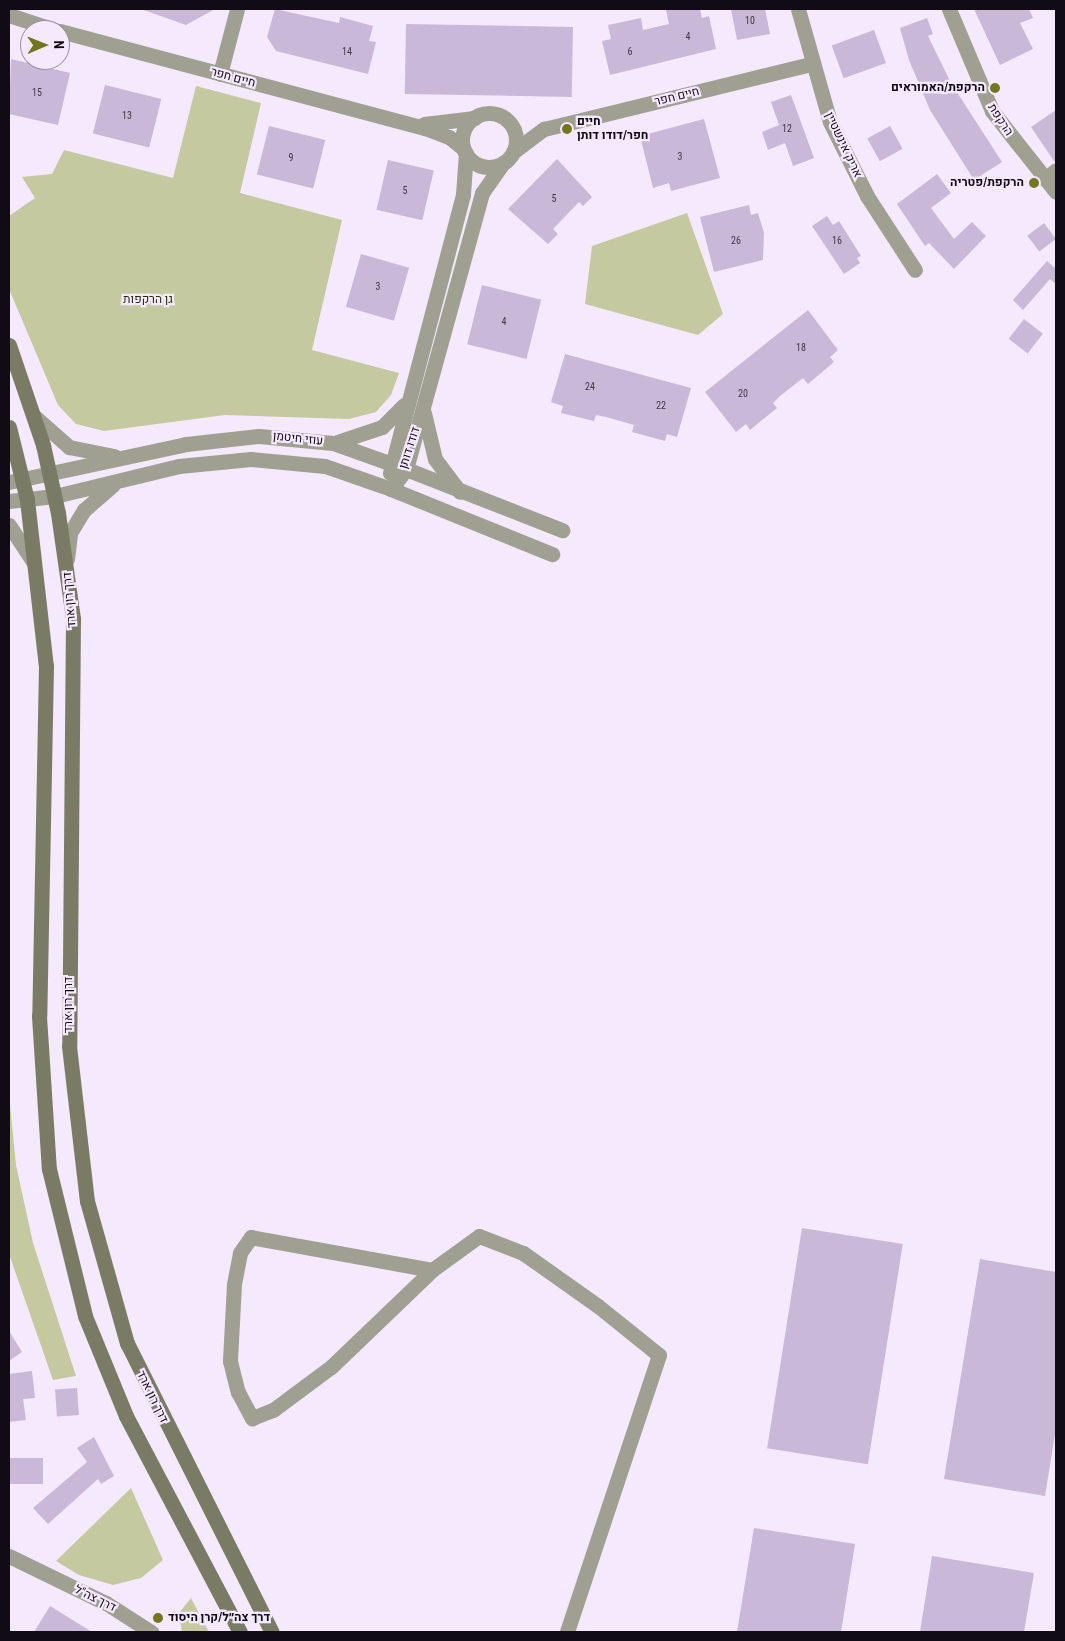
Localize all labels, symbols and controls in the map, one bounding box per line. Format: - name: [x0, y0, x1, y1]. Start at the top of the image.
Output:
- house number: 10: [745, 15, 755, 27]
- north arrow: [20, 20, 70, 70]
- house number: 4: [686, 31, 690, 43]
- text: N: [51, 40, 67, 49]
- house number: 14: [342, 46, 352, 58]
- house number: 6: [628, 46, 632, 58]
- street label: חיים חפר: [209, 65, 257, 91]
- place label: הרקפת/האמוראים: [891, 81, 985, 95]
- marker: הרקפת/האמוראים: [989, 82, 1001, 94]
- street label: חיים חפר: [653, 84, 701, 110]
- house number: 15: [32, 87, 42, 99]
- street label: הרקפת: [984, 101, 1016, 139]
- house number: 13: [122, 110, 132, 122]
- street label: אריק אינשטיין: [822, 110, 864, 180]
- place label: חיים חפר/דודו דותן: [577, 115, 648, 143]
- marker: חיים חפר/דודו דותן: [561, 123, 573, 135]
- house number: 12: [782, 123, 792, 135]
- house number: 3: [678, 151, 682, 163]
- house number: 9: [289, 152, 293, 164]
- place label: הרקפת/פטריה: [950, 176, 1024, 190]
- marker: הרקפת/פטריה: [1028, 177, 1040, 189]
- house number: 5: [403, 185, 407, 197]
- house number: 5: [552, 193, 556, 205]
- house number: 26: [731, 235, 741, 247]
- house number: 16: [832, 235, 842, 247]
- house number: 3: [376, 281, 380, 293]
- park label: גן הרקפות: [123, 293, 173, 307]
- house number: 4: [502, 316, 506, 328]
- house number: 18: [796, 342, 806, 354]
- house number: 24: [585, 381, 595, 393]
- house number: 20: [738, 388, 748, 400]
- house number: 22: [656, 400, 666, 412]
- street label: דודו דותן: [396, 425, 424, 471]
- street label: עוזי חיטמן: [272, 429, 324, 449]
- street label: דרך רון ארד: [60, 571, 80, 629]
- street label: דרך רון ארד: [62, 977, 76, 1033]
- street label: דרך רון ארד: [133, 1369, 171, 1425]
- street label: דרך צה"ל: [72, 1583, 118, 1615]
- place label: דרך צה״ל/קרן היסוד: [168, 1611, 270, 1625]
- marker: דרך צה״ל/קרן היסוד: [152, 1612, 164, 1624]

